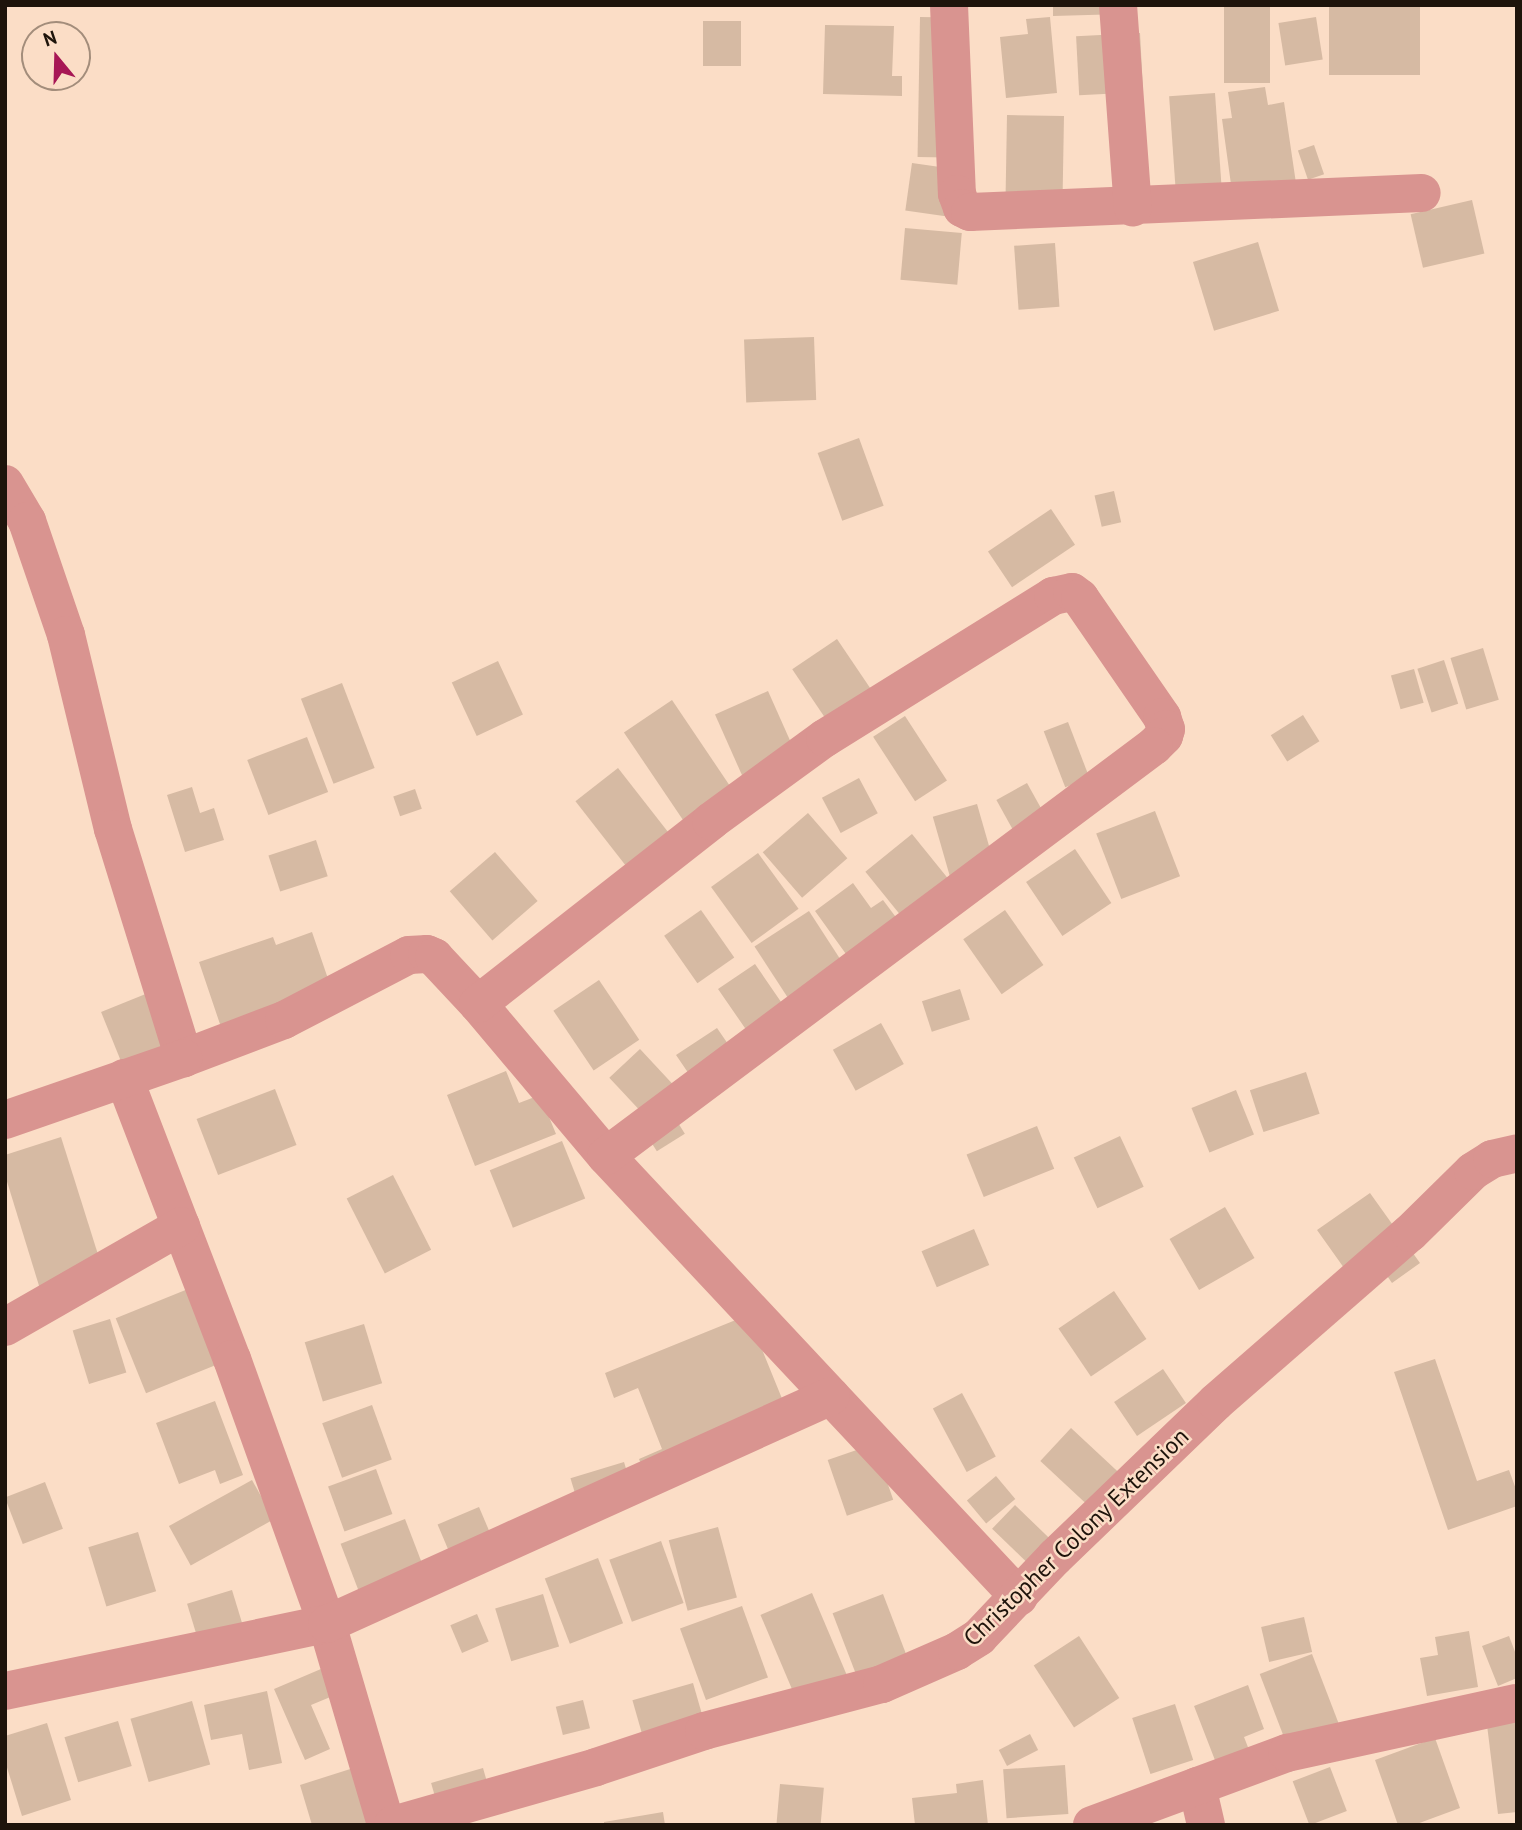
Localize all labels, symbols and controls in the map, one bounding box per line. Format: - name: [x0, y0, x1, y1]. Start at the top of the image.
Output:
- north arrow: [21, 21, 91, 91]
- text: N: [40, 25, 60, 51]
- street label: Christopher Colony Extension: [957, 1422, 1195, 1652]

